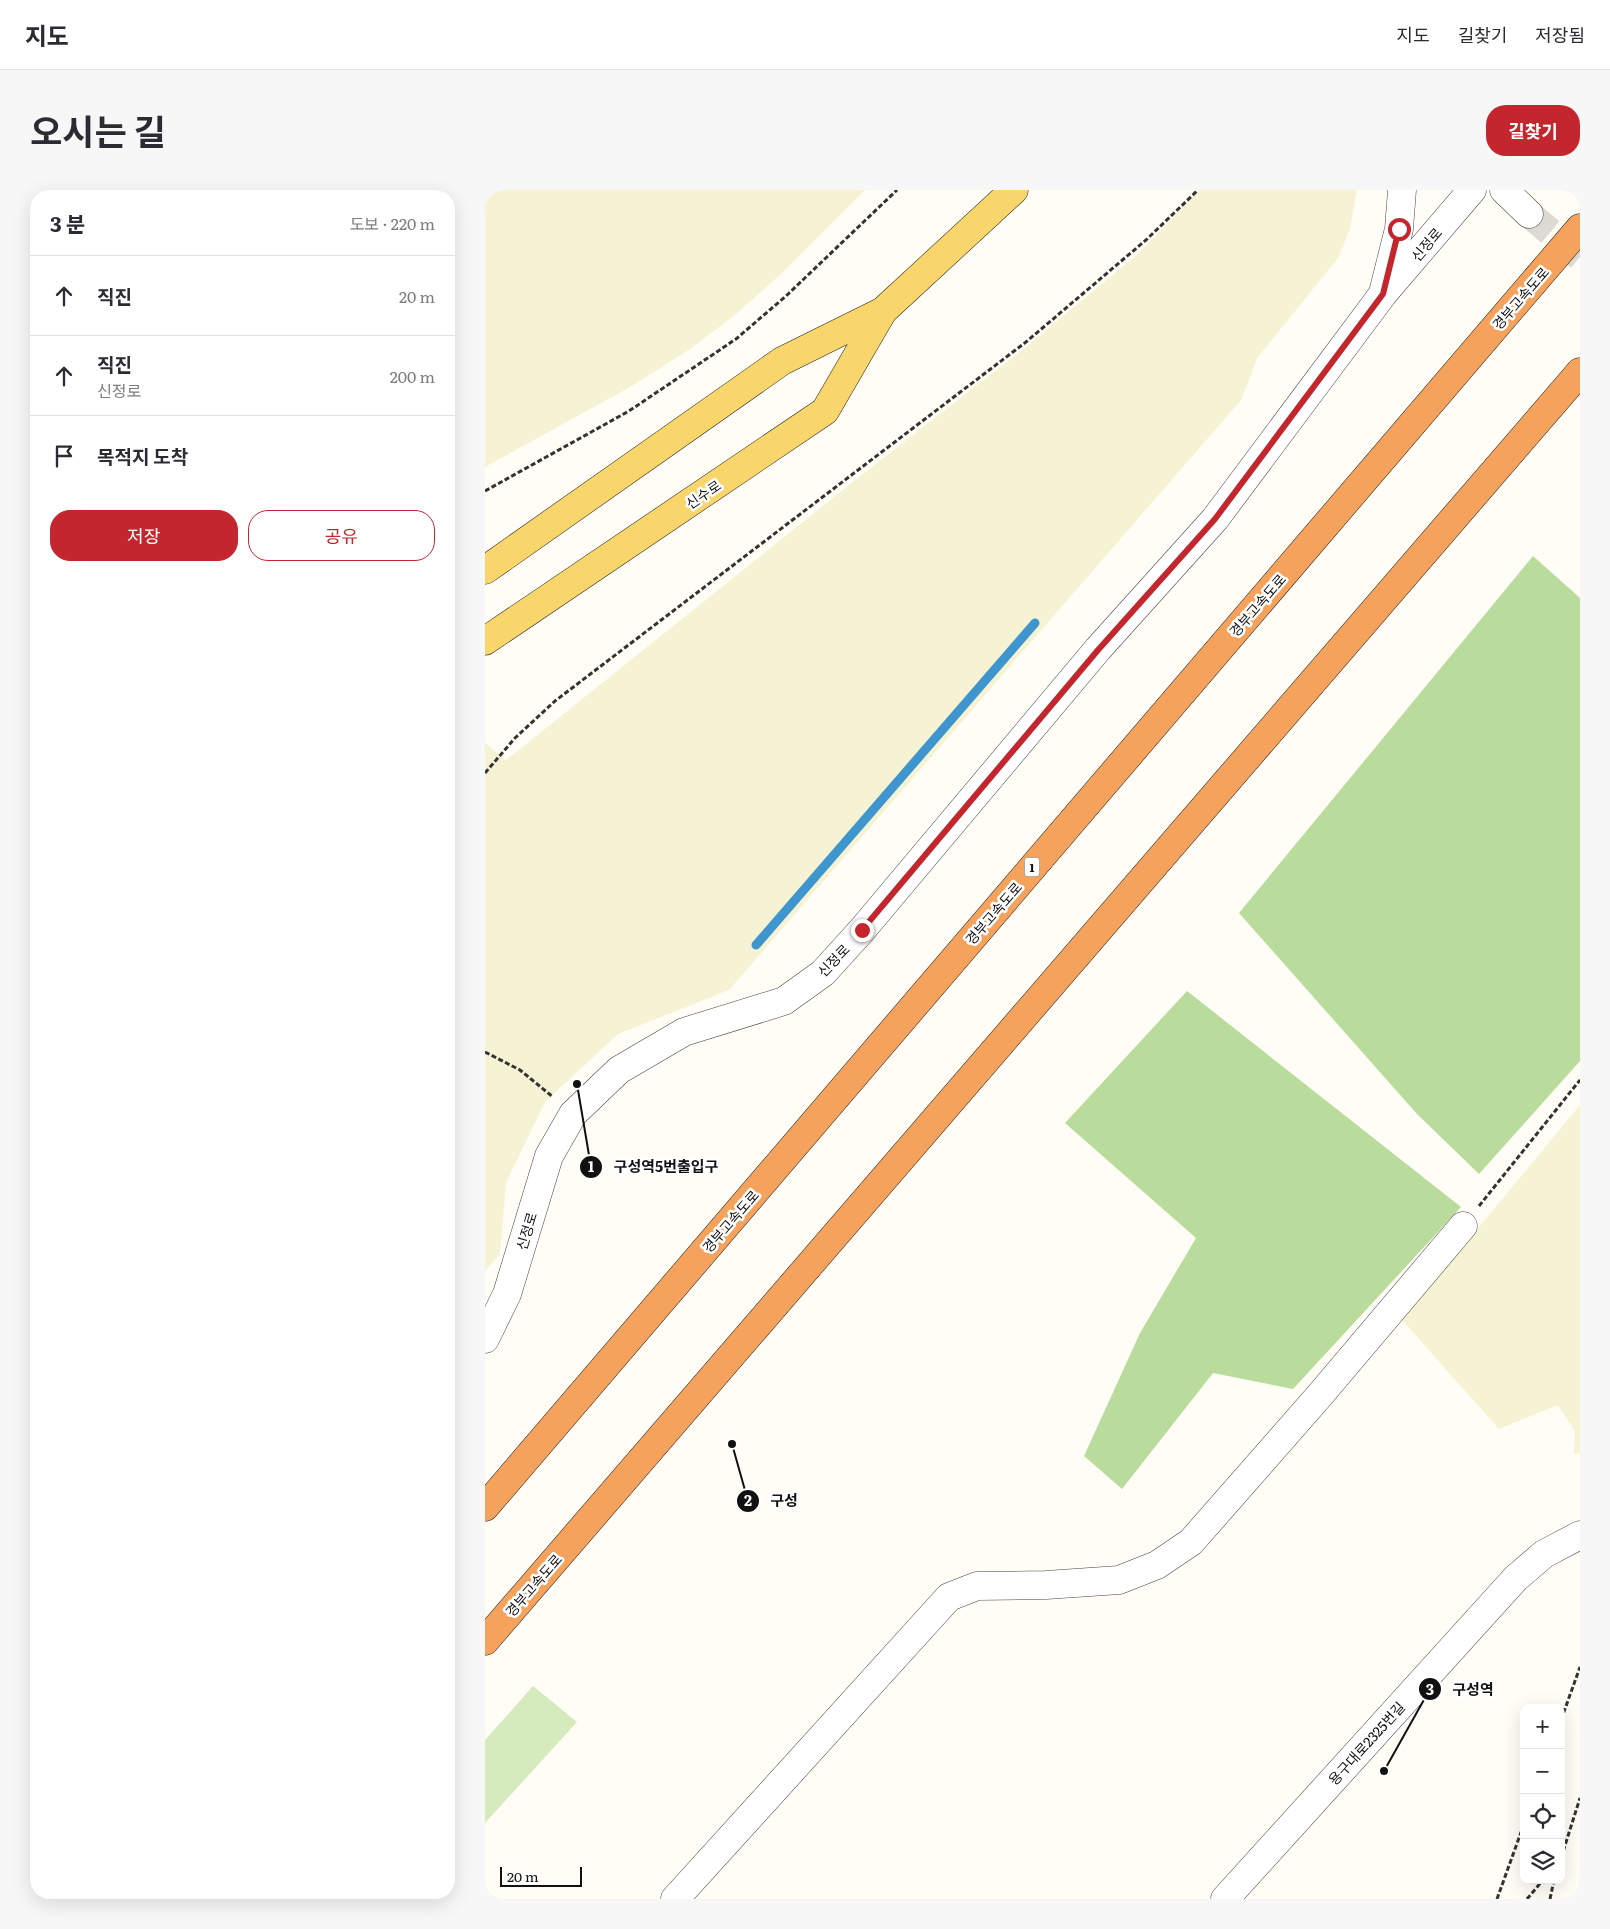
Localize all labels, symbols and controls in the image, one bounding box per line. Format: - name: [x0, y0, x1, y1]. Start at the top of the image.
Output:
- text: 지도: [25, 17, 69, 52]
- text: 지도: [1397, 21, 1430, 48]
- text: 길찾기: [1458, 21, 1507, 48]
- text: 저장됨: [1535, 21, 1585, 48]
- text: 오시는 길: [30, 104, 166, 156]
- button: 길찾기: [1486, 105, 1580, 156]
- text: 3 분: [50, 207, 85, 238]
- text: 도보 · 220 m: [350, 211, 435, 235]
- route start: [1388, 218, 1411, 241]
- street label: 신정로: [1406, 223, 1446, 265]
- street label: 경부고속도로: [1487, 262, 1553, 334]
- icon: ahead: [50, 282, 78, 310]
- text: 직진: [97, 282, 132, 310]
- text: 20 m: [399, 284, 435, 308]
- text: 직진: [97, 350, 132, 378]
- icon: ahead: [50, 362, 78, 390]
- text: 200 m: [390, 364, 435, 388]
- text: 신정로: [97, 378, 141, 402]
- icon: arrive: [50, 442, 78, 470]
- text: 목적지 도착: [97, 442, 188, 470]
- street label: 신수로: [681, 475, 725, 513]
- button: 저장: [50, 510, 238, 561]
- button: 공유: [248, 510, 435, 561]
- street label: 경부고속도로: [1224, 569, 1290, 641]
- road number: 1: [1025, 858, 1039, 876]
- street label: 경부고속도로: [960, 877, 1026, 949]
- route end: [851, 919, 874, 942]
- street label: 신정로: [812, 939, 854, 981]
- callout: 구성역5번출입구: [579, 1152, 729, 1182]
- text: 1: [588, 1154, 594, 1177]
- text: 구성역5번출입구: [614, 1154, 719, 1177]
- street label: 경부고속도로: [697, 1185, 763, 1257]
- street label: 신정로: [511, 1209, 541, 1252]
- callout: 구성: [735, 1486, 808, 1516]
- text: 2: [744, 1488, 752, 1511]
- text: 구성: [770, 1488, 798, 1511]
- street label: 경부고속도로: [500, 1549, 566, 1621]
- callout: 구성역: [1418, 1674, 1504, 1704]
- text: 3: [1426, 1677, 1434, 1700]
- text: 구성역: [1452, 1677, 1494, 1700]
- street label: 용구대로2325번길: [1323, 1697, 1409, 1789]
- map controls: [1520, 1704, 1565, 1884]
- button: +: [1520, 1704, 1565, 1749]
- button: −: [1520, 1749, 1565, 1794]
- button: locate: [1520, 1794, 1565, 1839]
- button: layers: [1520, 1839, 1565, 1884]
- scale bar: [500, 1864, 583, 1887]
- text: 20 m: [507, 1866, 539, 1886]

